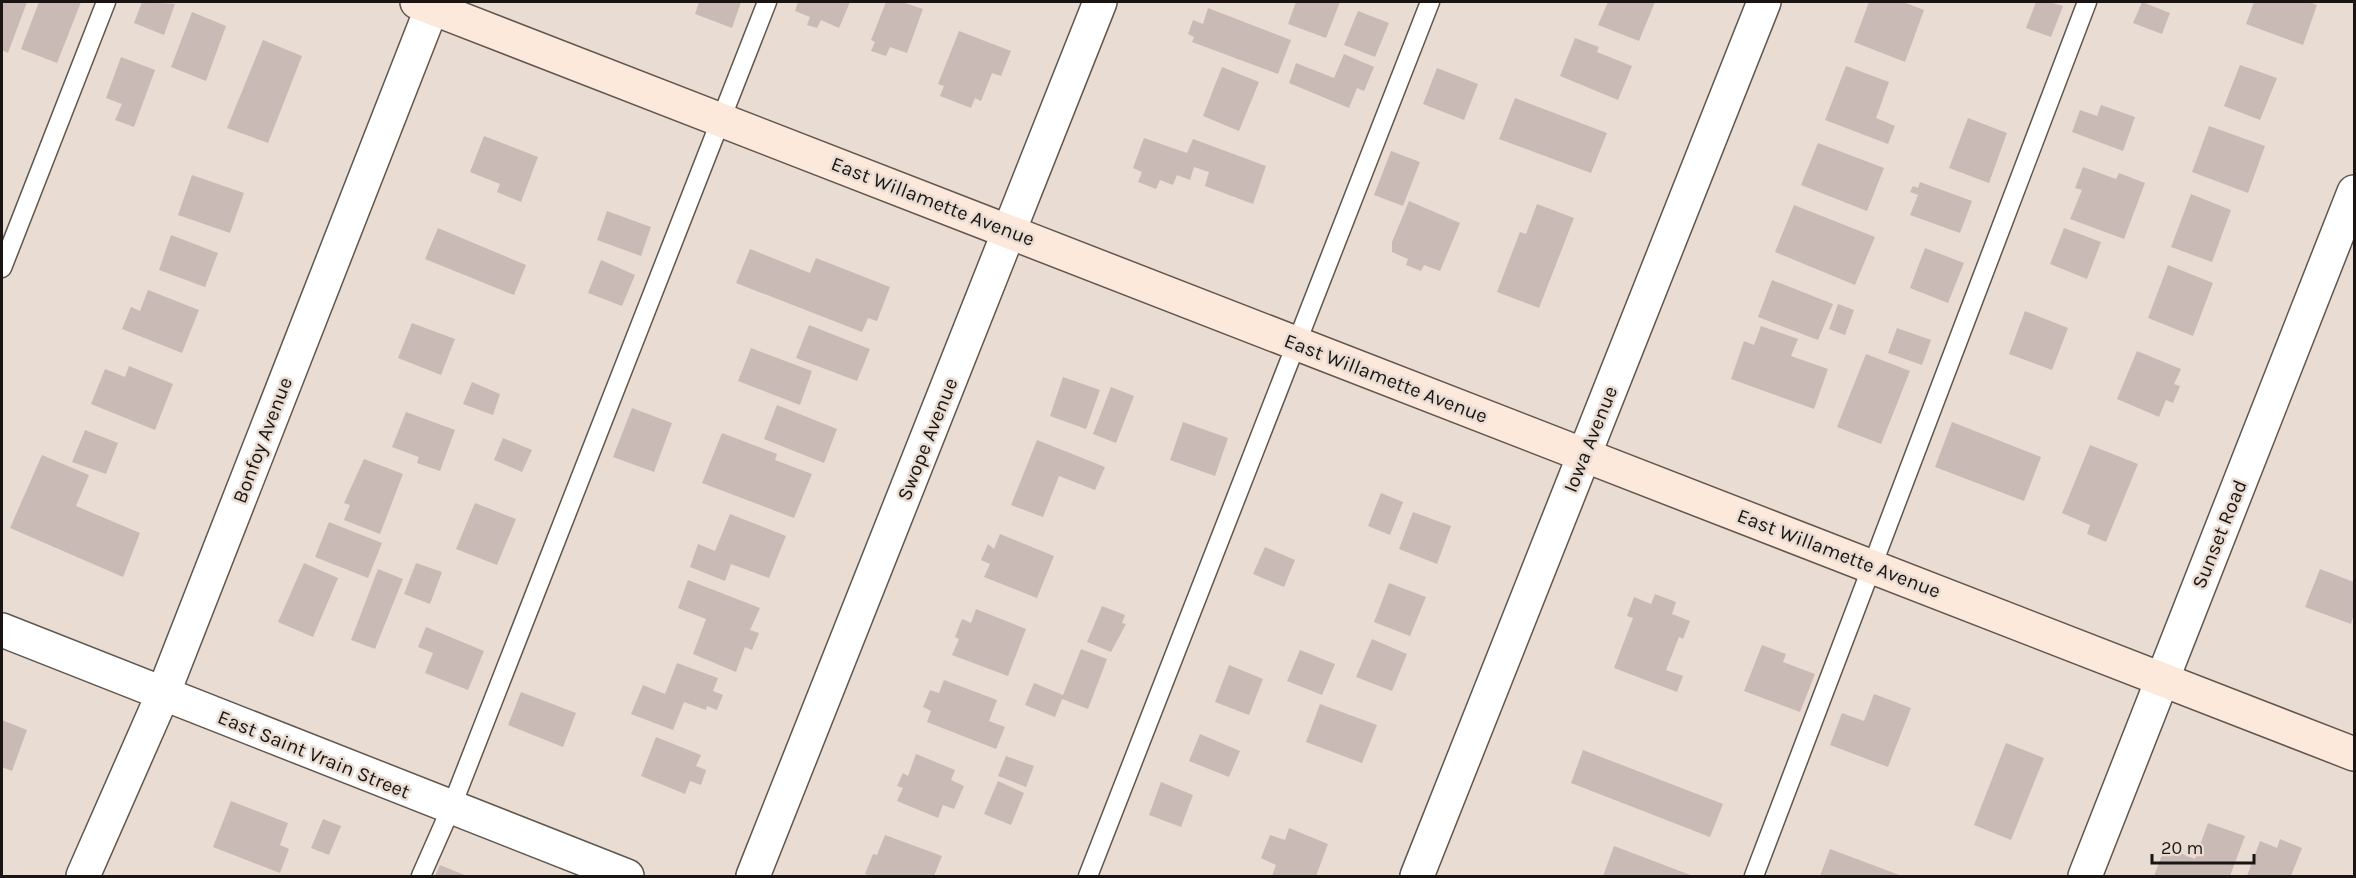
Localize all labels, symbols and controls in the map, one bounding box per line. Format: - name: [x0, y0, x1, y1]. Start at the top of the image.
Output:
- street label: East Willamette Avenue: [828, 152, 1038, 251]
- street label: East Willamette Avenue: [1281, 329, 1491, 428]
- street label: Bonfoy Avenue: [228, 374, 297, 506]
- street label: Swope Avenue: [892, 375, 962, 504]
- street label: Iowa Avenue: [1559, 383, 1622, 496]
- street label: Sunset Road: [2187, 476, 2252, 592]
- street label: East Willamette Avenue: [1734, 504, 1944, 603]
- street label: East Saint Vrain Street: [214, 705, 414, 804]
- scale bar: [2152, 827, 2254, 865]
- text: 20 m: [2161, 837, 2203, 859]

